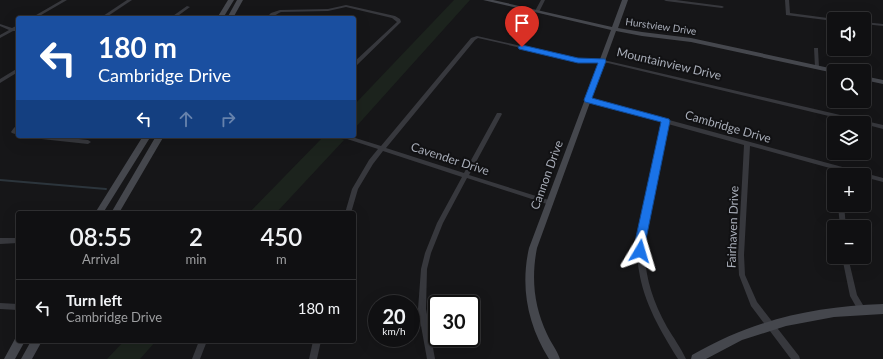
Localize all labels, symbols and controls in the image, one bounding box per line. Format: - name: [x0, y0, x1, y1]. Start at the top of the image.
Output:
- pin: [505, 6, 539, 47]
- icon: arrive: [511, 12, 533, 34]
- map controls: [827, 12, 871, 264]
- button: sound: [827, 12, 871, 56]
- street label: Hurstview Drive: [625, 15, 697, 37]
- text: 180 m: [98, 30, 177, 64]
- icon: left: [32, 32, 84, 84]
- street label: Mountainview Drive: [615, 44, 723, 83]
- text: Cambridge Drive: [98, 64, 231, 86]
- button: search: [827, 64, 871, 108]
- street label: Cambridge Drive: [683, 107, 773, 146]
- icon: left: [133, 108, 155, 130]
- icon: ahead: [175, 108, 197, 130]
- icon: right: [217, 108, 239, 130]
- button: layers: [827, 116, 871, 160]
- street label: Cannon Drive: [527, 138, 566, 211]
- street label: Cavender Drive: [409, 139, 491, 178]
- button: +: [827, 168, 871, 212]
- street label: Fairhaven Drive: [724, 186, 741, 268]
- button: −: [827, 220, 871, 264]
- text: 08:55: [70, 222, 132, 251]
- text: 2: [189, 222, 203, 251]
- text: 450: [260, 222, 302, 251]
- position arrow: [619, 230, 661, 272]
- text: Arrival: [82, 251, 119, 267]
- text: min: [185, 251, 207, 267]
- text: m: [276, 251, 287, 267]
- text: Turn left: [66, 291, 122, 309]
- speed limit sign: 30: [428, 295, 480, 347]
- icon: left: [32, 297, 54, 319]
- text: 180 m: [298, 299, 340, 317]
- text: 20: [382, 304, 406, 328]
- text: Cambridge Drive: [66, 309, 162, 325]
- text: km/h: [382, 325, 406, 337]

